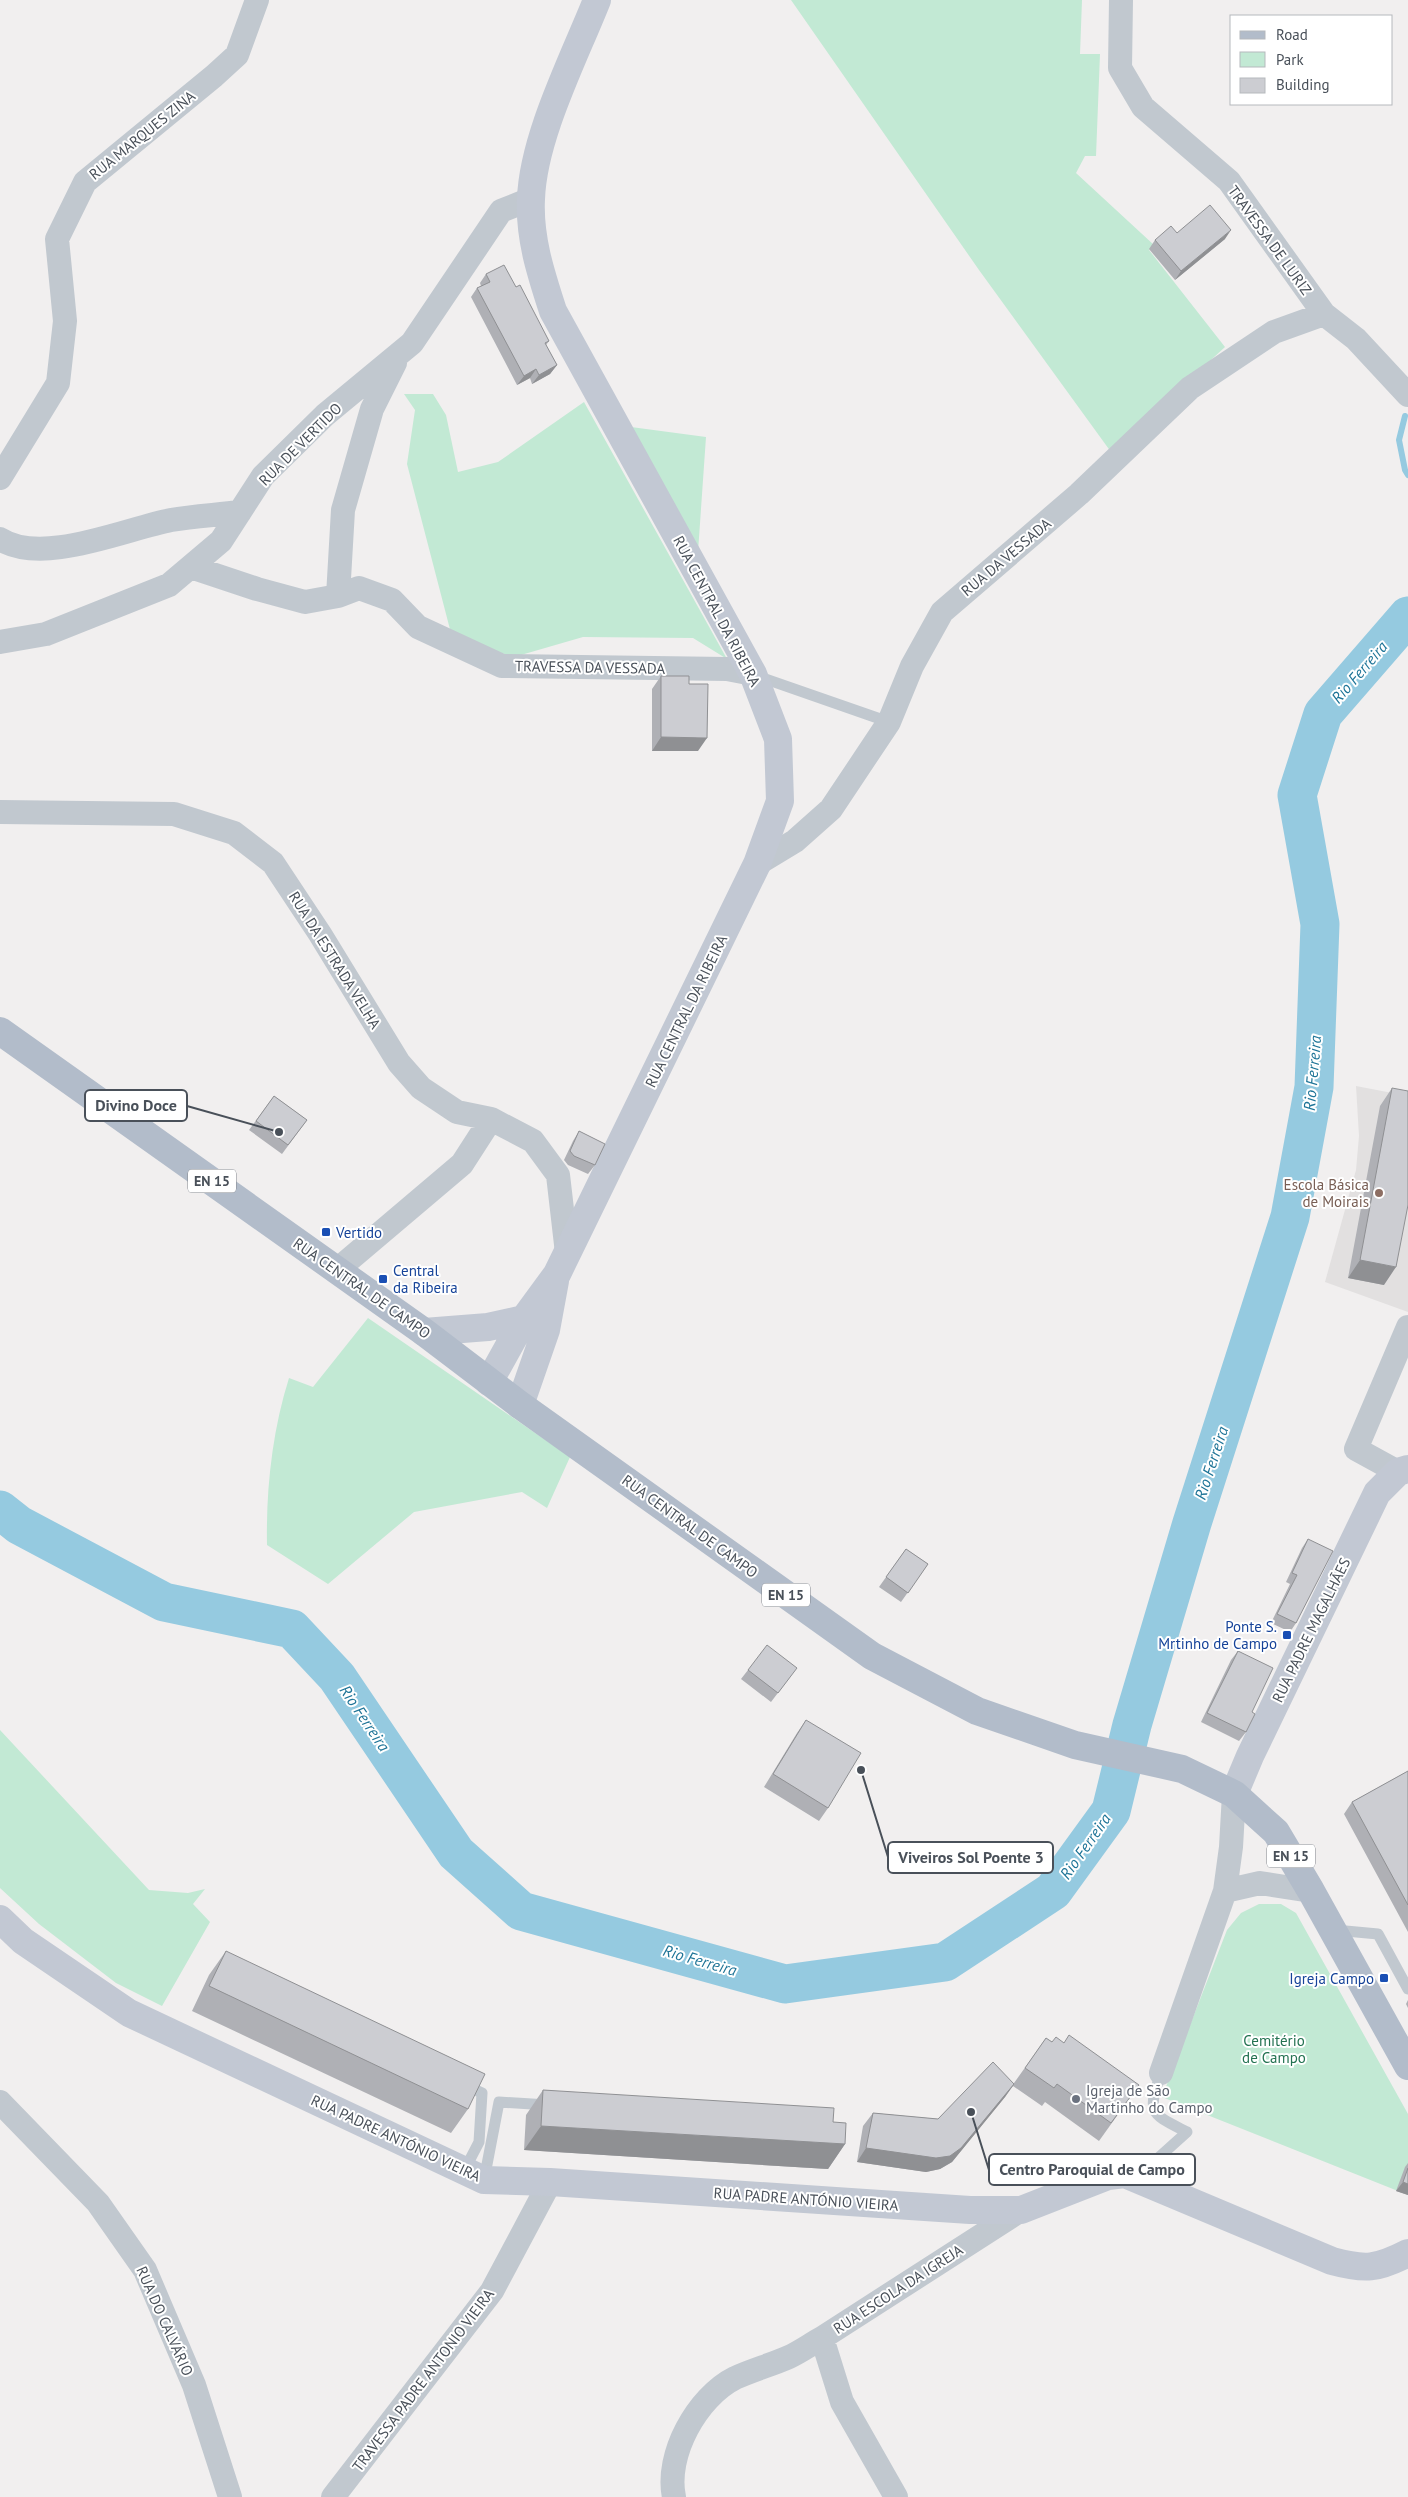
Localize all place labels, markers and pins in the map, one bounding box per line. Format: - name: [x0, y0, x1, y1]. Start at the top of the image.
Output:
- callout: Divino Doce: [85, 1090, 187, 1121]
- place label: Escola Básica de Moirais: [1284, 1175, 1369, 1211]
- marker: Escola Básica de Moirais: [1373, 1187, 1385, 1199]
- place label: Vertido: [335, 1223, 382, 1242]
- marker: Vertido: [320, 1226, 332, 1238]
- place label: Central da Ribeira: [393, 1261, 458, 1297]
- marker: Central da Ribeira: [377, 1273, 389, 1285]
- place label: Ponte S. Mrtinho de Campo: [1158, 1617, 1277, 1653]
- marker: Ponte S. Mrtinho de Campo: [1281, 1629, 1293, 1641]
- callout: Viveiros Sol Poente 3: [888, 1842, 1053, 1873]
- place label: Igreja Campo: [1289, 1969, 1374, 1988]
- marker: Igreja Campo: [1378, 1972, 1390, 1984]
- place label: Igreja de São Martinho do Campo: [1086, 2081, 1213, 2117]
- marker: Igreja de São Martinho do Campo: [1070, 2093, 1082, 2105]
- callout: Centro Paroquial de Campo: [989, 2154, 1195, 2185]

